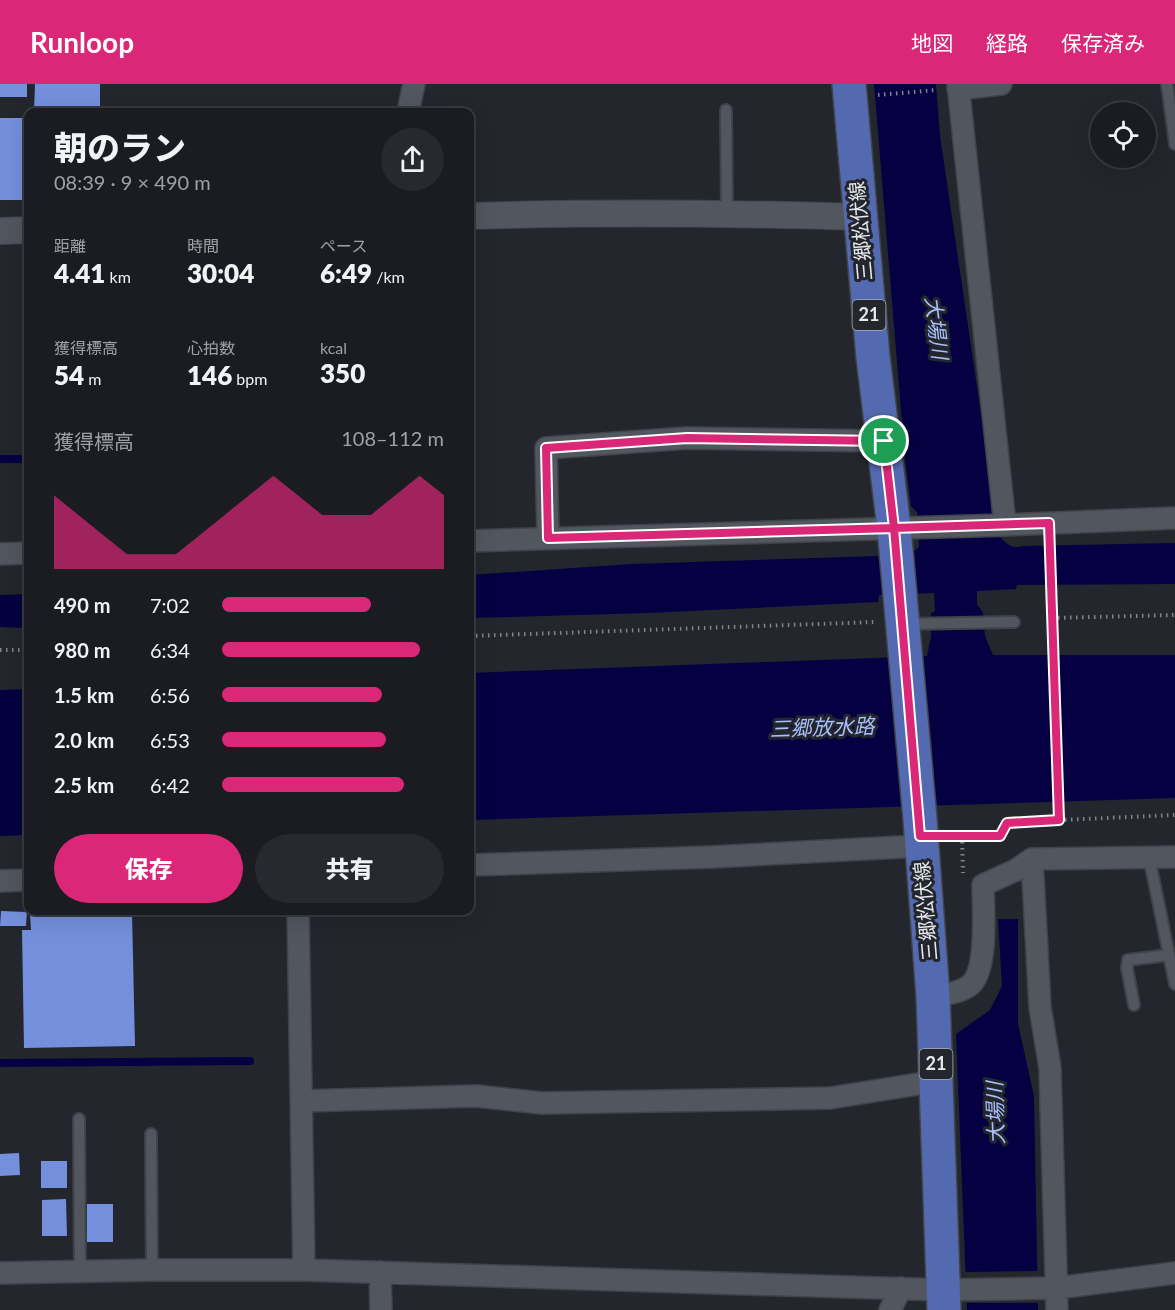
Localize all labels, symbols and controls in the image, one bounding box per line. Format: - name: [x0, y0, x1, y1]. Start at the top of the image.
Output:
- text: Runloop: [30, 25, 134, 59]
- text: 地図: [911, 30, 953, 55]
- text: 経路: [986, 30, 1028, 55]
- text: 保存済み: [1061, 30, 1145, 55]
- map controls: [1090, 102, 1156, 168]
- button: locate: [1090, 102, 1156, 168]
- text: 朝のラン: [54, 127, 186, 167]
- button: share: [381, 128, 444, 191]
- text: 08:39 · 9 × 490 m: [54, 170, 211, 194]
- street label: 三郷松伏線: [844, 180, 876, 282]
- text: 距離: [54, 236, 86, 255]
- text: 時間: [187, 236, 219, 255]
- text: ペース: [320, 236, 367, 255]
- text: 4.41: [54, 257, 105, 289]
- text: 30:04: [187, 257, 254, 289]
- text: 6:49: [320, 257, 372, 289]
- text: km: [105, 267, 131, 286]
- text: /km: [372, 267, 405, 286]
- water label: 大場川: [921, 295, 954, 363]
- road number: 21: [852, 300, 886, 330]
- text: 獲得標高: [54, 338, 118, 357]
- text: 心拍数: [187, 338, 235, 357]
- text: kcal: [320, 338, 347, 357]
- text: 350: [320, 357, 365, 389]
- text: 54: [54, 359, 84, 391]
- text: 146: [187, 359, 232, 391]
- text: m: [84, 369, 101, 388]
- text: bpm: [232, 369, 267, 388]
- pin: [858, 415, 909, 466]
- icon: arrive: [867, 424, 900, 457]
- text: 108–112 m: [341, 426, 444, 450]
- text: 獲得標高: [54, 429, 134, 453]
- text: 490 m: [54, 593, 110, 617]
- text: 7:02: [150, 593, 190, 617]
- text: 980 m: [54, 638, 110, 662]
- text: 6:34: [150, 638, 190, 662]
- text: 1.5 km: [54, 683, 114, 707]
- text: 6:56: [150, 683, 190, 707]
- water label: 三郷放水路: [769, 712, 877, 741]
- text: 2.0 km: [54, 728, 114, 752]
- text: 6:53: [150, 728, 190, 752]
- text: 2.5 km: [54, 773, 114, 797]
- text: 6:42: [150, 773, 190, 797]
- button: 保存: [54, 834, 243, 903]
- button: 共有: [255, 834, 444, 903]
- street label: 三郷松伏線: [909, 860, 941, 962]
- road number: 21: [920, 1049, 952, 1079]
- water label: 大場川: [981, 1079, 1008, 1145]

